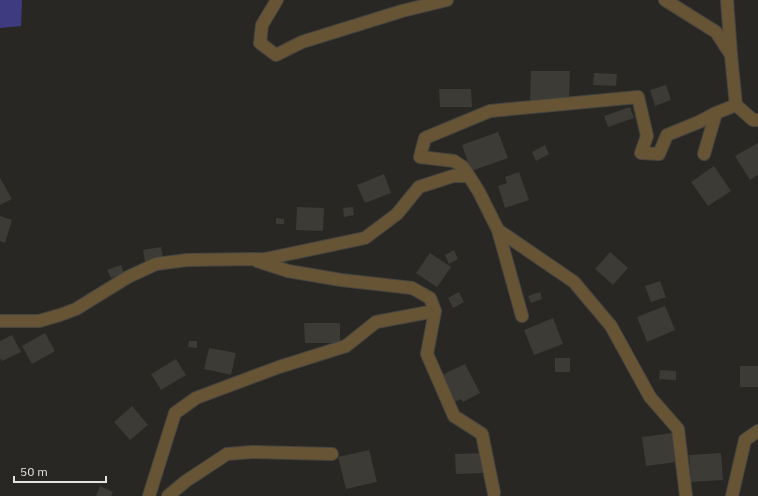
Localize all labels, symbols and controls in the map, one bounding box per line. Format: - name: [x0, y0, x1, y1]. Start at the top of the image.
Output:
- scale bar: [14, 458, 106, 484]
- text: 50 m: [20, 464, 48, 479]

